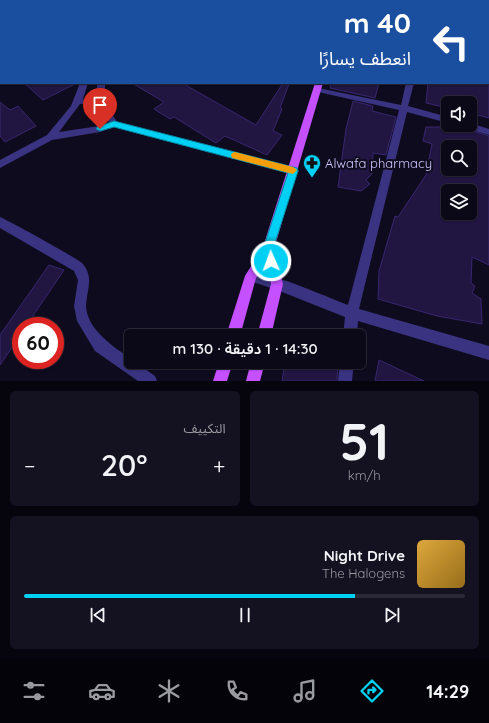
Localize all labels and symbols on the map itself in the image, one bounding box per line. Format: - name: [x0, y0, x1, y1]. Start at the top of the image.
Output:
- pin: [83, 88, 117, 129]
- pharmacy icon: Alwafa pharmacy: [302, 153, 322, 178]
- place label: Alwafa pharmacy: [325, 155, 432, 171]
- position arrow: [250, 240, 292, 282]
- speed limit sign: 60: [12, 317, 64, 369]

